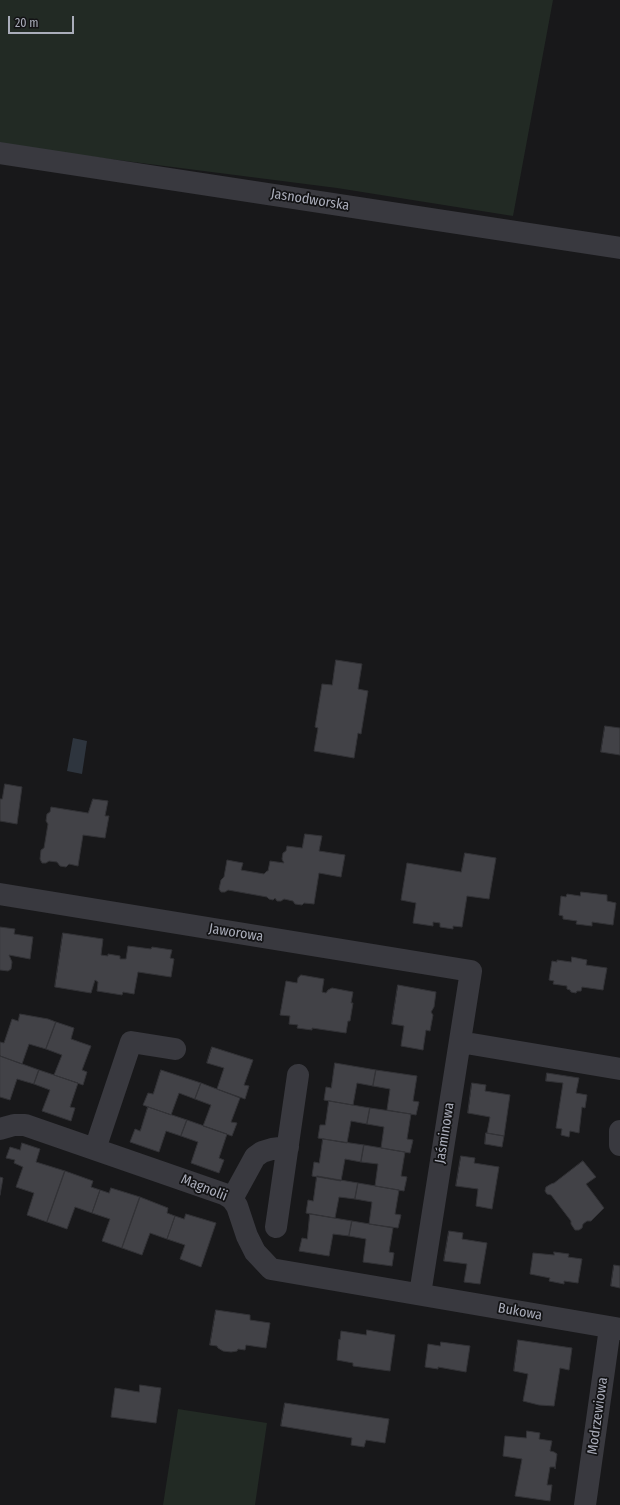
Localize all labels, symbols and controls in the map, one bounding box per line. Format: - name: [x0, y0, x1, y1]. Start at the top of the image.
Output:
- scale bar: [10, 8, 76, 34]
- text: 20 m: [15, 16, 39, 30]
- street label: Jasnodworska: [270, 186, 350, 214]
- street label: Jaworowa: [208, 920, 264, 946]
- street label: Jaśminowa: [432, 1101, 458, 1165]
- street label: Magnolii: [178, 1171, 230, 1205]
- street label: Bukowa: [497, 1300, 543, 1324]
- street label: Modrzewiowa: [584, 1376, 612, 1456]

